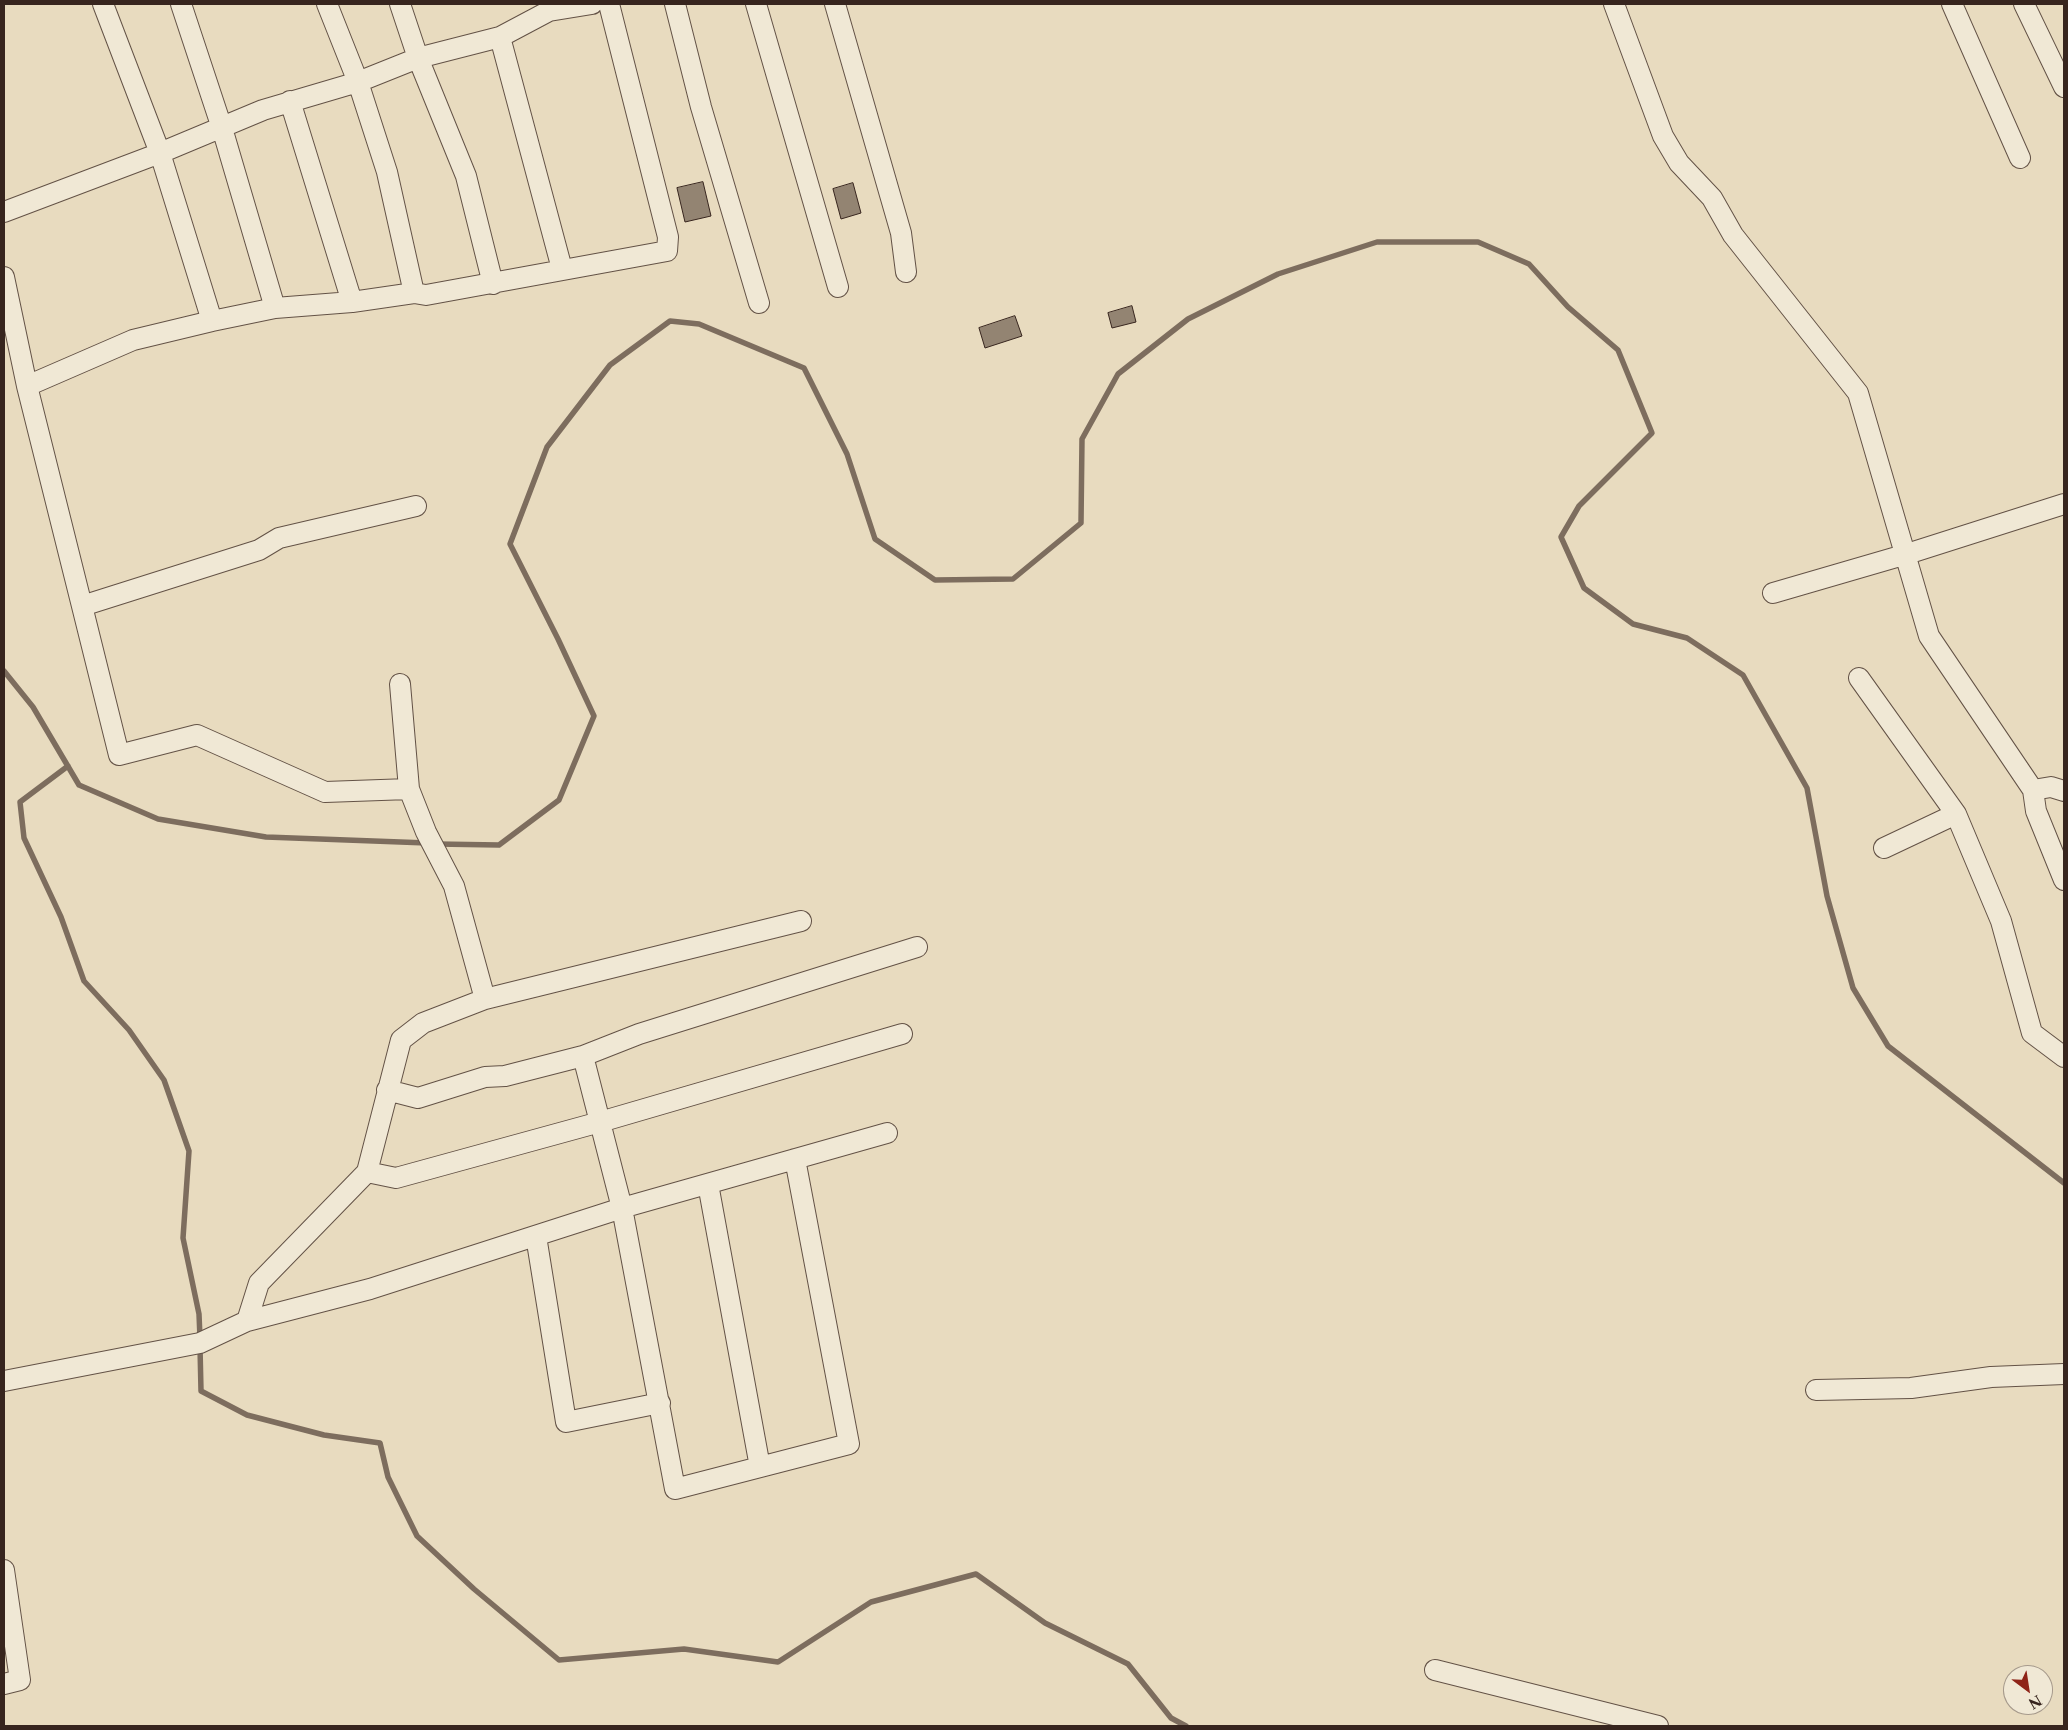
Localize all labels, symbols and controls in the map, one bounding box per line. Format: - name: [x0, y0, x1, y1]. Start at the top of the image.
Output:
- north arrow: [2003, 1665, 2053, 1715]
- text: N: [2025, 1691, 2045, 1713]

